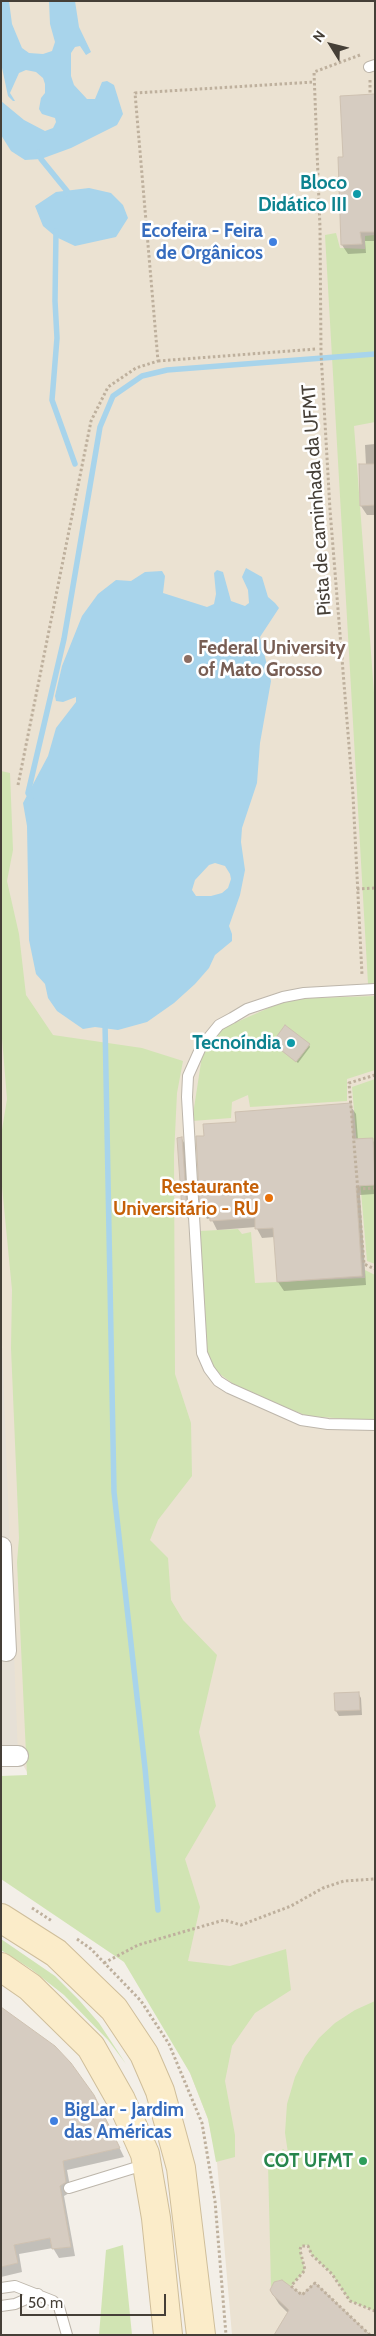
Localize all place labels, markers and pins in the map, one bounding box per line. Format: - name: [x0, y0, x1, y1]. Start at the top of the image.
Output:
- place label: Bloco Didático III: [258, 172, 347, 216]
- marker: Bloco Didático III: [351, 188, 363, 200]
- place label: Ecofeira - Feira de Orgânicos: [141, 220, 263, 264]
- marker: Ecofeira - Feira de Orgânicos: [267, 236, 279, 248]
- place label: Federal University of Mato Grosso: [198, 637, 346, 681]
- marker: Federal University of Mato Grosso: [182, 653, 194, 665]
- place label: Tecnoíndia: [192, 1032, 281, 1054]
- marker: Tecnoíndia: [285, 1037, 297, 1049]
- place label: Restaurante Universitário - RU: [113, 1176, 259, 1220]
- marker: Restaurante Universitário - RU: [263, 1192, 275, 1204]
- place label: BigLar - Jardim das Américas: [64, 2099, 184, 2143]
- marker: BigLar - Jardim das Américas: [48, 2115, 60, 2127]
- place label: COT UFMT: [263, 2150, 353, 2172]
- marker: COT UFMT: [357, 2155, 369, 2167]

